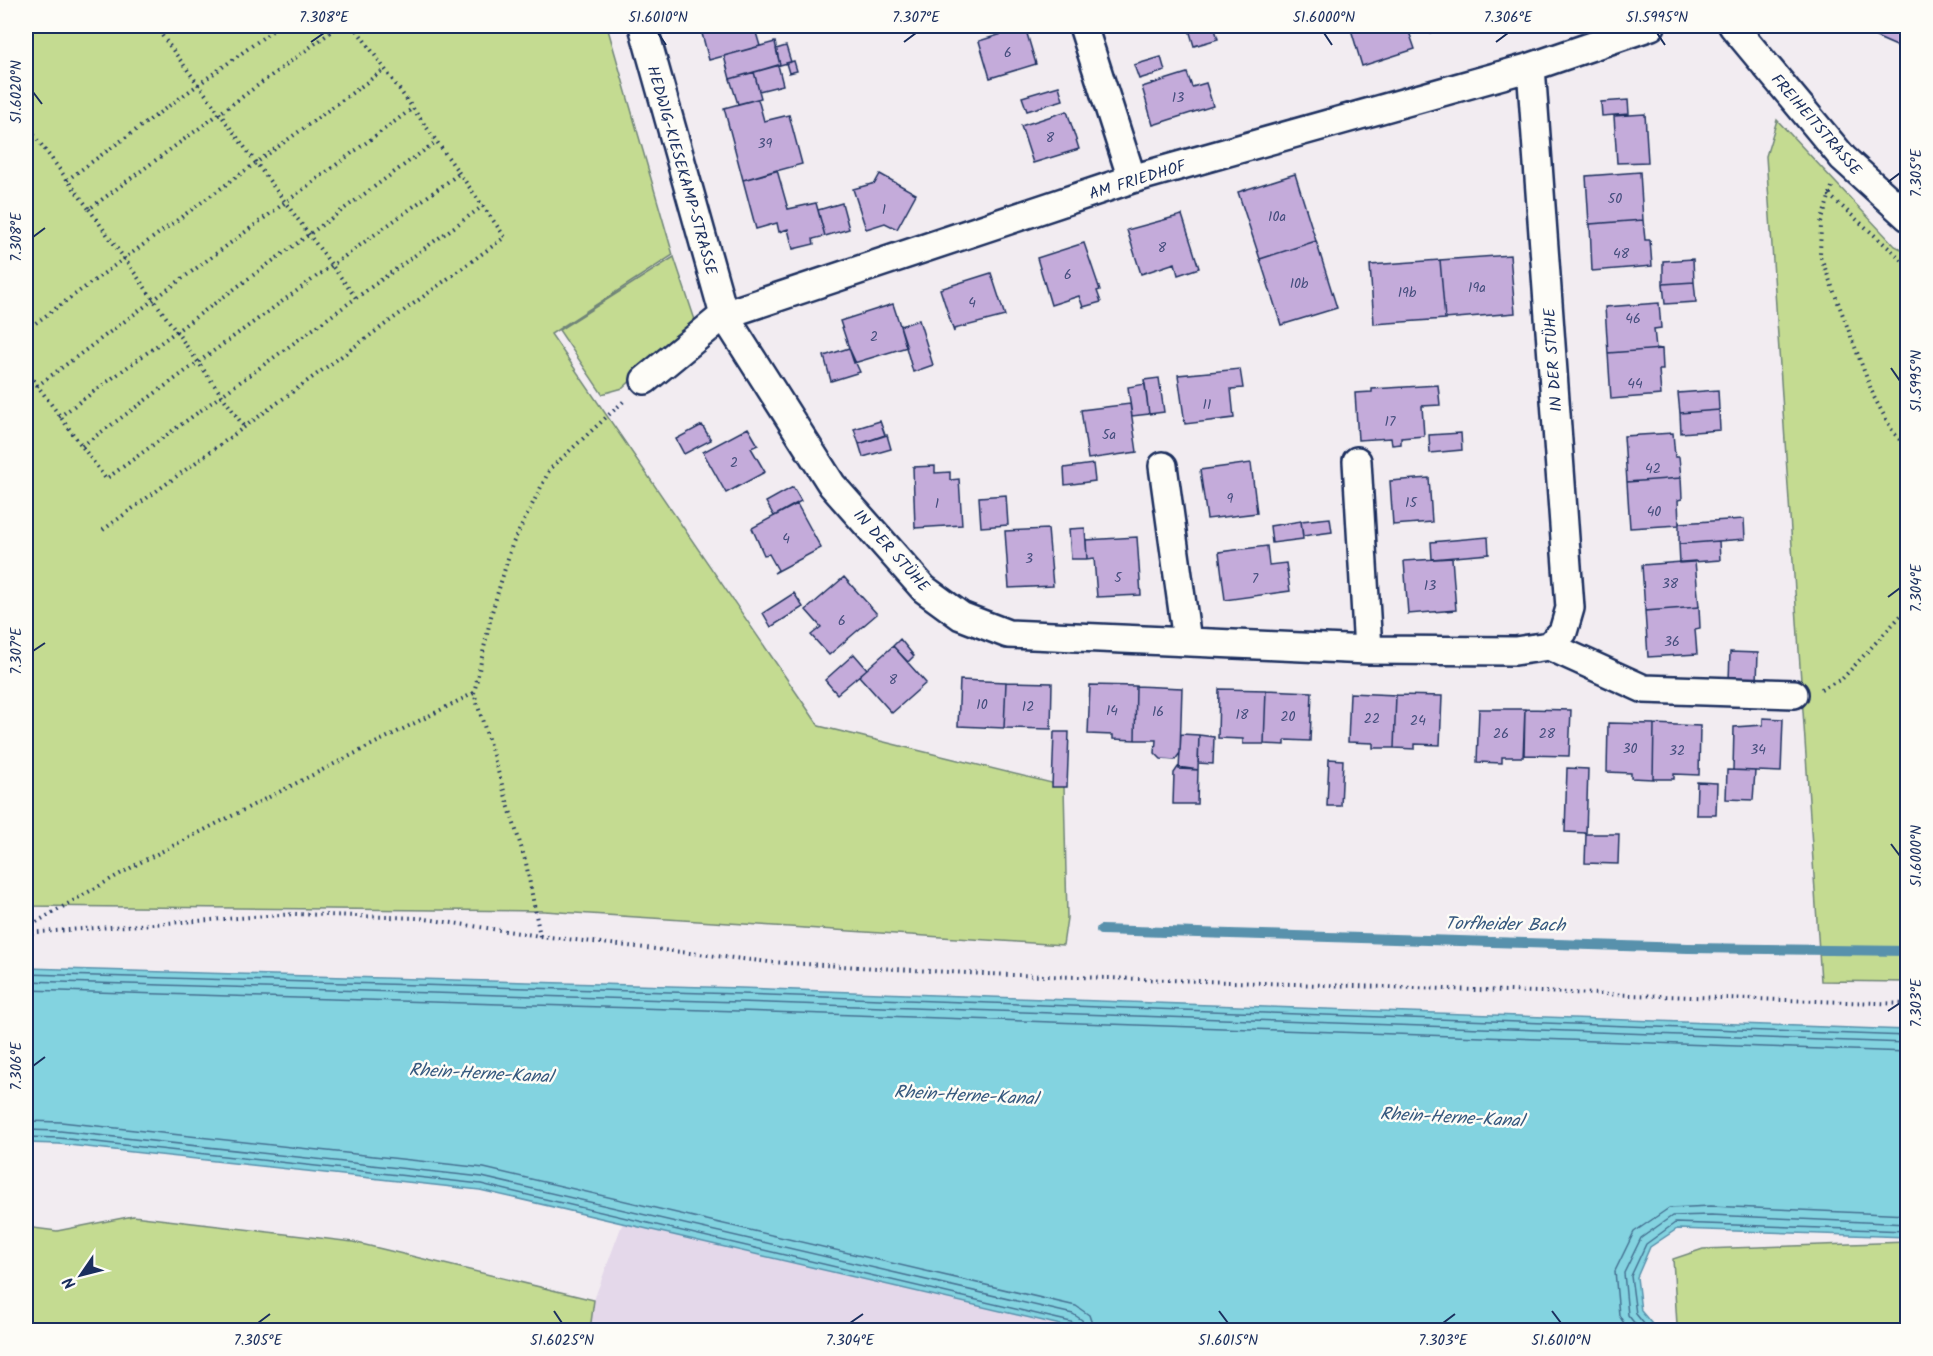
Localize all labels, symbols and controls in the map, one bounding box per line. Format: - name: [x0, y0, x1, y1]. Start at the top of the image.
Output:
- text: 7.308°E: [299, 6, 350, 30]
- text: 51.6010°N: [628, 6, 688, 30]
- text: 7.307°E: [892, 6, 941, 30]
- text: 51.6000°N: [1293, 6, 1355, 30]
- text: 7.306°E: [1484, 6, 1534, 30]
- text: 51.5995°N: [1626, 6, 1688, 30]
- house number: 6: [1004, 42, 1012, 64]
- text: 51.6020°N: [5, 60, 29, 124]
- street label: HEDWIG-KIESEKAMP-STRASSE: [640, 63, 724, 279]
- street label: FREIHEITSTRASSE: [1764, 68, 1868, 182]
- house number: 13: [1172, 87, 1184, 109]
- house number: 8: [1046, 127, 1055, 149]
- house number: 39: [758, 133, 773, 155]
- text: 7.305°E: [1905, 148, 1929, 197]
- street label: AM FRIEDHOF: [1086, 153, 1190, 207]
- house number: 50: [1608, 188, 1622, 210]
- house number: 1: [882, 199, 886, 221]
- house number: 10a: [1268, 206, 1286, 228]
- text: 7.308°E: [5, 211, 29, 262]
- house number: 8: [1158, 237, 1167, 259]
- house number: 48: [1613, 243, 1630, 265]
- house number: 6: [1064, 264, 1072, 286]
- house number: 10b: [1290, 273, 1309, 295]
- house number: 19a: [1468, 277, 1486, 299]
- house number: 19b: [1398, 282, 1417, 304]
- house number: 4: [968, 292, 976, 314]
- street label: IN DER STÜHE: [1537, 306, 1570, 413]
- house number: 46: [1625, 308, 1641, 330]
- house number: 2: [870, 326, 878, 348]
- text: 51.5995°N: [1905, 350, 1929, 412]
- house number: 44: [1627, 373, 1643, 395]
- house number: 11: [1203, 394, 1211, 416]
- house number: 17: [1385, 411, 1396, 433]
- house number: 5a: [1102, 424, 1116, 446]
- house number: 2: [730, 452, 738, 474]
- house number: 42: [1645, 458, 1661, 480]
- house number: 9: [1227, 488, 1234, 510]
- house number: 15: [1405, 492, 1418, 514]
- house number: 1: [935, 493, 939, 515]
- house number: 40: [1647, 501, 1661, 523]
- street label: IN DER STÜHE: [847, 504, 935, 599]
- house number: 4: [782, 528, 790, 550]
- house number: 3: [1025, 548, 1033, 570]
- text: 7.304°E: [1905, 562, 1929, 612]
- house number: 5: [1114, 567, 1123, 589]
- house number: 7: [1252, 568, 1259, 590]
- house number: 38: [1662, 573, 1679, 595]
- house number: 13: [1424, 575, 1436, 597]
- house number: 6: [838, 610, 846, 632]
- text: 7.307°E: [5, 626, 29, 675]
- house number: 36: [1664, 631, 1680, 653]
- house number: 8: [889, 669, 898, 691]
- house number: 10: [976, 694, 988, 716]
- house number: 12: [1022, 696, 1034, 718]
- house number: 14: [1106, 700, 1118, 722]
- house number: 16: [1152, 701, 1164, 723]
- house number: 18: [1236, 704, 1249, 726]
- house number: 20: [1280, 706, 1296, 728]
- house number: 22: [1364, 708, 1380, 730]
- house number: 24: [1410, 710, 1426, 732]
- house number: 26: [1493, 723, 1509, 745]
- house number: 28: [1539, 723, 1556, 745]
- house number: 30: [1623, 738, 1638, 760]
- house number: 34: [1750, 739, 1766, 761]
- house number: 32: [1669, 740, 1685, 762]
- text: 51.6000°N: [1905, 825, 1929, 887]
- water label: Torfheider Bach: [1445, 910, 1567, 941]
- text: 7.303°E: [1905, 977, 1929, 1027]
- text: 7.306°E: [5, 1040, 29, 1090]
- water label: Rhein-Herne-Kanal: [408, 1056, 557, 1093]
- water label: Rhein-Herne-Kanal: [893, 1078, 1042, 1115]
- water label: Rhein-Herne-Kanal: [1379, 1100, 1528, 1137]
- north arrow: [51, 1245, 111, 1305]
- text: N: [57, 1271, 83, 1294]
- text: 7.305°E: [234, 1329, 283, 1353]
- text: 51.6025°N: [530, 1329, 594, 1353]
- text: 7.304°E: [826, 1329, 876, 1353]
- text: 51.6015°N: [1198, 1329, 1258, 1353]
- text: 7.303°E: [1419, 1329, 1469, 1353]
- text: 51.6010°N: [1531, 1329, 1591, 1353]

